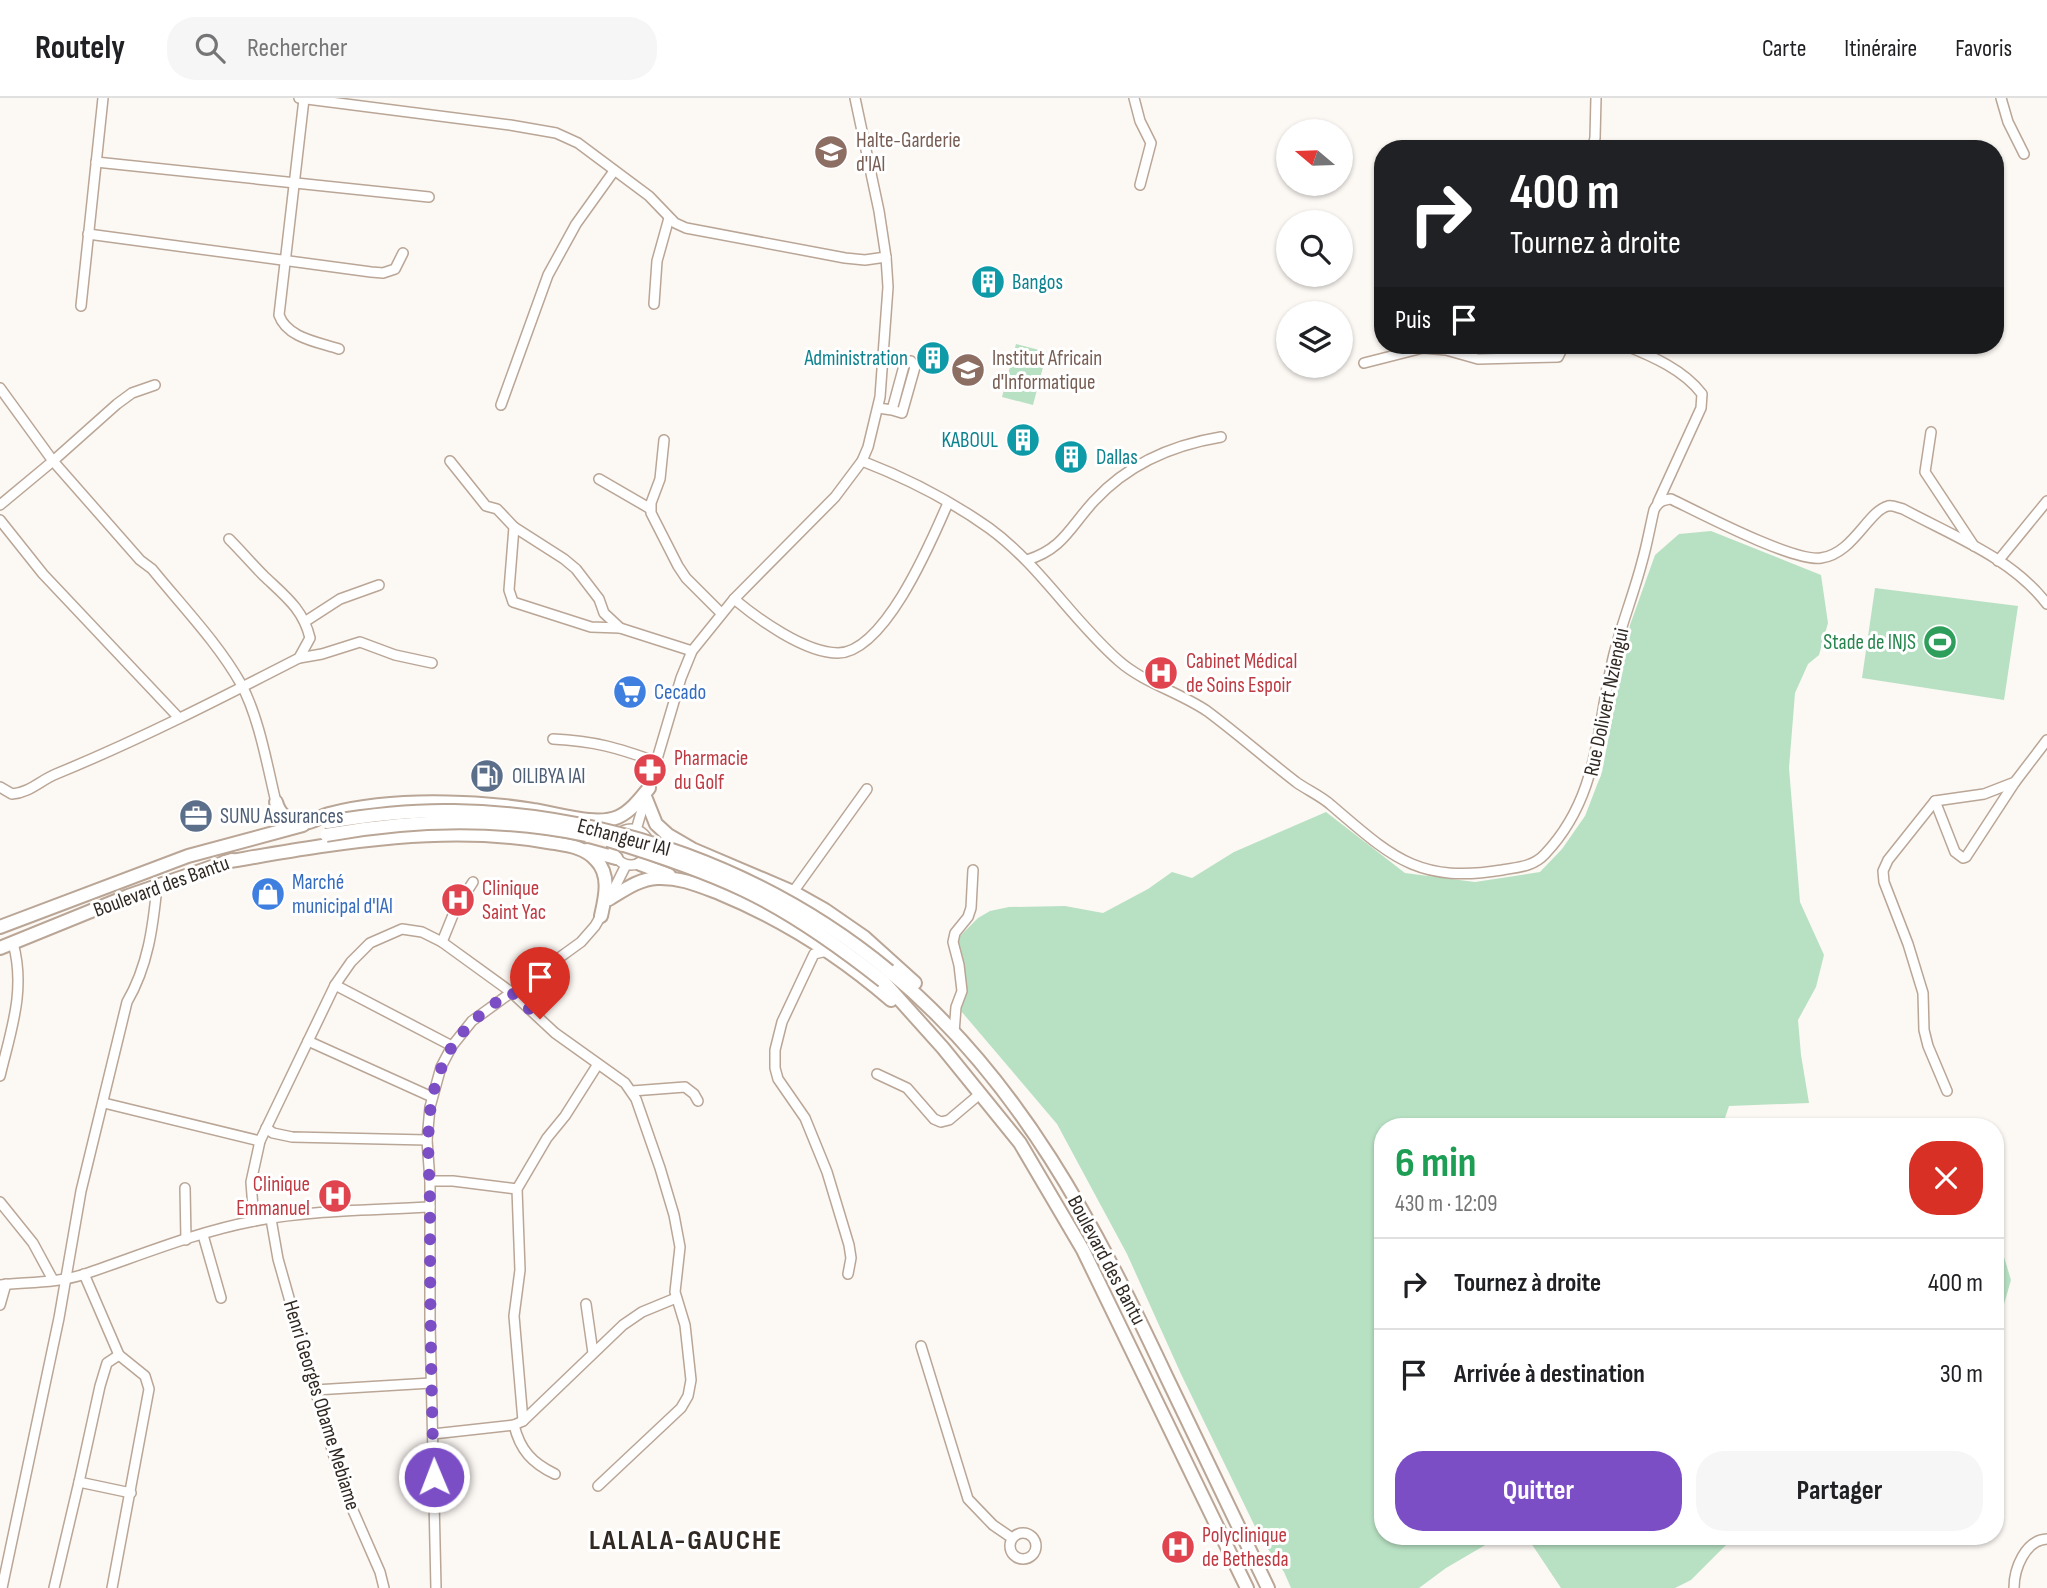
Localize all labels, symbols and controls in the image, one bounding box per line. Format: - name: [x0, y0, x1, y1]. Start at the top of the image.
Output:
- search box: [167, 17, 657, 80]
- text: Routely: [35, 28, 125, 68]
- icon: search: [191, 29, 229, 67]
- text: Rechercher: [247, 33, 348, 64]
- text: Carte: [1762, 34, 1806, 63]
- text: Itinéraire: [1844, 34, 1917, 63]
- text: Favoris: [1955, 34, 2012, 63]
- north arrow: [1276, 119, 1353, 196]
- map controls: [1276, 119, 1353, 378]
- place label: Halte-Garderie d'IAI: [856, 128, 961, 177]
- school or university icon: Halte-Garderie d'IAI: [812, 133, 850, 171]
- text: 400 m: [1510, 164, 1620, 223]
- icon: right: [1395, 168, 1486, 259]
- button: search: [1276, 210, 1353, 287]
- text: Tournez à droite: [1510, 224, 1681, 263]
- building icon: Bangos: [969, 263, 1007, 301]
- place label: Bangos: [1012, 270, 1063, 295]
- button: layers: [1276, 301, 1353, 378]
- icon: arrive: [1445, 301, 1483, 339]
- text: Puis: [1395, 305, 1431, 336]
- building icon: Administration: [914, 339, 952, 377]
- place label: Administration: [804, 346, 908, 371]
- place label: Institut Africain d'Informatique: [992, 346, 1102, 395]
- school or university icon: Institut Africain d'Informatique: [949, 351, 987, 389]
- building icon: KABOUL: [1004, 421, 1042, 459]
- place label: KABOUL: [942, 428, 998, 453]
- building icon: Dallas: [1052, 438, 1090, 476]
- place label: Dallas: [1096, 445, 1138, 470]
- sports icon: Stade de INJS: [1921, 623, 1959, 661]
- street label: Rue Dolivert Nziengui: [1579, 626, 1634, 778]
- place label: Stade de INJS: [1823, 630, 1916, 655]
- place label: Cabinet Médical de Soins Espoir: [1186, 649, 1297, 698]
- hospital icon: Cabinet Médical de Soins Espoir: [1142, 654, 1180, 692]
- supermarket icon: Cecado: [611, 673, 649, 711]
- place label: Cecado: [654, 680, 706, 705]
- place label: Pharmacie du Golf: [674, 746, 748, 795]
- pharmacy icon: Pharmacie du Golf: [631, 751, 669, 789]
- fuel station icon: OILIBYA IAI: [468, 757, 506, 795]
- place label: OILIBYA IAI: [512, 764, 585, 789]
- office icon: SUNU Assurances: [177, 797, 215, 835]
- place label: SUNU Assurances: [220, 804, 344, 829]
- street label: Echangeur IAI: [575, 813, 673, 862]
- street label: Boulevard des Bantu: [90, 850, 232, 923]
- place label: Marché municipal d'IAI: [292, 870, 393, 919]
- shop icon: Marché municipal d'IAI: [249, 875, 287, 913]
- place label: Clinique Saint Yac: [482, 876, 546, 925]
- hospital icon: Clinique Saint Yac: [439, 881, 477, 919]
- pin: [510, 947, 570, 1019]
- icon: arrive: [521, 958, 559, 996]
- text: 6 min: [1395, 1138, 1476, 1189]
- button: close: [1909, 1141, 1983, 1215]
- place label: Clinique Emmanuel: [236, 1172, 310, 1221]
- hospital icon: Clinique Emmanuel: [316, 1177, 354, 1215]
- text: 430 m · 12:09: [1395, 1190, 1497, 1218]
- street label: Boulevard des Bantu: [1062, 1191, 1151, 1329]
- icon: right: [1395, 1265, 1433, 1303]
- text: Tournez à droite: [1454, 1268, 1601, 1299]
- text: 400 m: [1928, 1268, 1983, 1299]
- street label: Henri Georges Obame Mebiame: [278, 1297, 365, 1513]
- icon: arrive: [1395, 1356, 1433, 1394]
- text: Arrivée à destination: [1454, 1359, 1645, 1390]
- text: 30 m: [1940, 1359, 1983, 1390]
- position arrow: [397, 1440, 471, 1514]
- button: Quitter: [1395, 1451, 1682, 1531]
- button: Partager: [1696, 1451, 1983, 1531]
- place label: Polyclinique de Bethesda: [1202, 1523, 1288, 1572]
- district label: LALALA-GAUCHE: [589, 1524, 783, 1557]
- hospital icon: Polyclinique de Bethesda: [1159, 1528, 1197, 1566]

